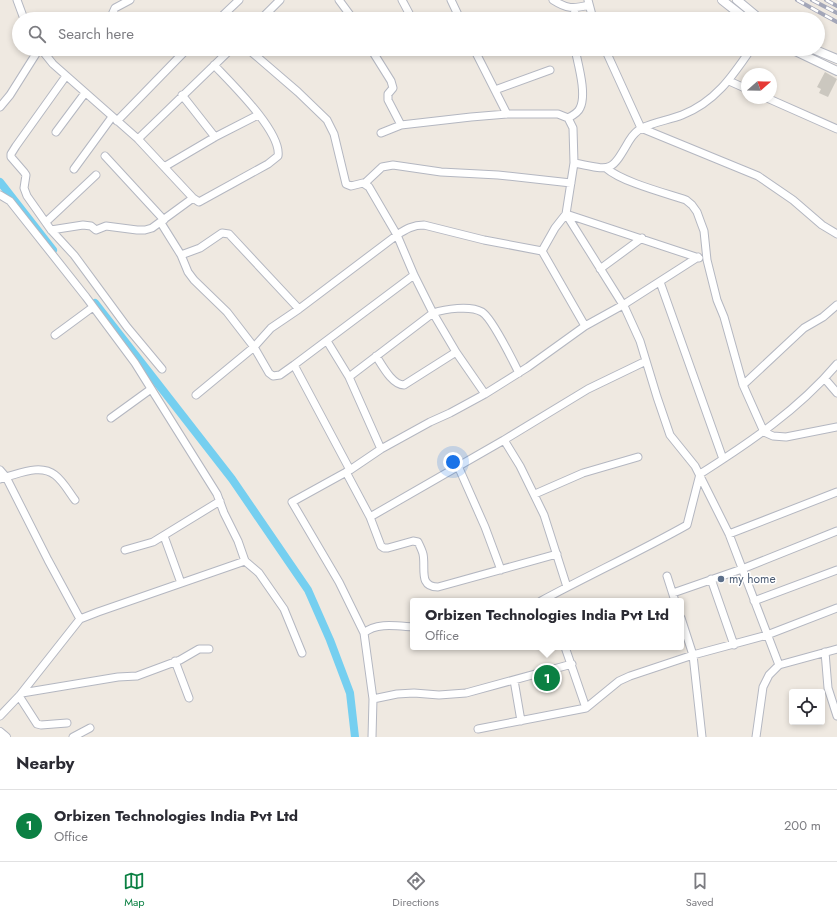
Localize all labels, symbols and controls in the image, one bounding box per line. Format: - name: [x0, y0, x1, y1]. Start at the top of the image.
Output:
- search box: [12, 12, 825, 56]
- icon: search: [26, 23, 48, 45]
- text: Search here: [58, 23, 134, 45]
- north arrow: [741, 68, 777, 104]
- your location: [443, 452, 463, 472]
- place label: my home: [729, 570, 776, 588]
- marker: my home: [716, 574, 726, 584]
- popup: [410, 598, 684, 650]
- text: Orbizen Technologies India Pvt Ltd: [425, 604, 669, 626]
- text: Office: [425, 626, 459, 645]
- pin: 1: [534, 663, 560, 693]
- map controls: [789, 689, 825, 725]
- button: locate: [789, 689, 825, 725]
- text: Nearby: [16, 751, 74, 775]
- text: Orbizen Technologies India Pvt Ltd: [54, 805, 298, 827]
- text: 1: [26, 816, 32, 835]
- text: 200 m: [784, 816, 821, 835]
- text: Office: [54, 827, 88, 846]
- tab: Map: [123, 870, 145, 910]
- tab: Directions: [392, 870, 439, 910]
- tab: Saved: [686, 870, 714, 910]

